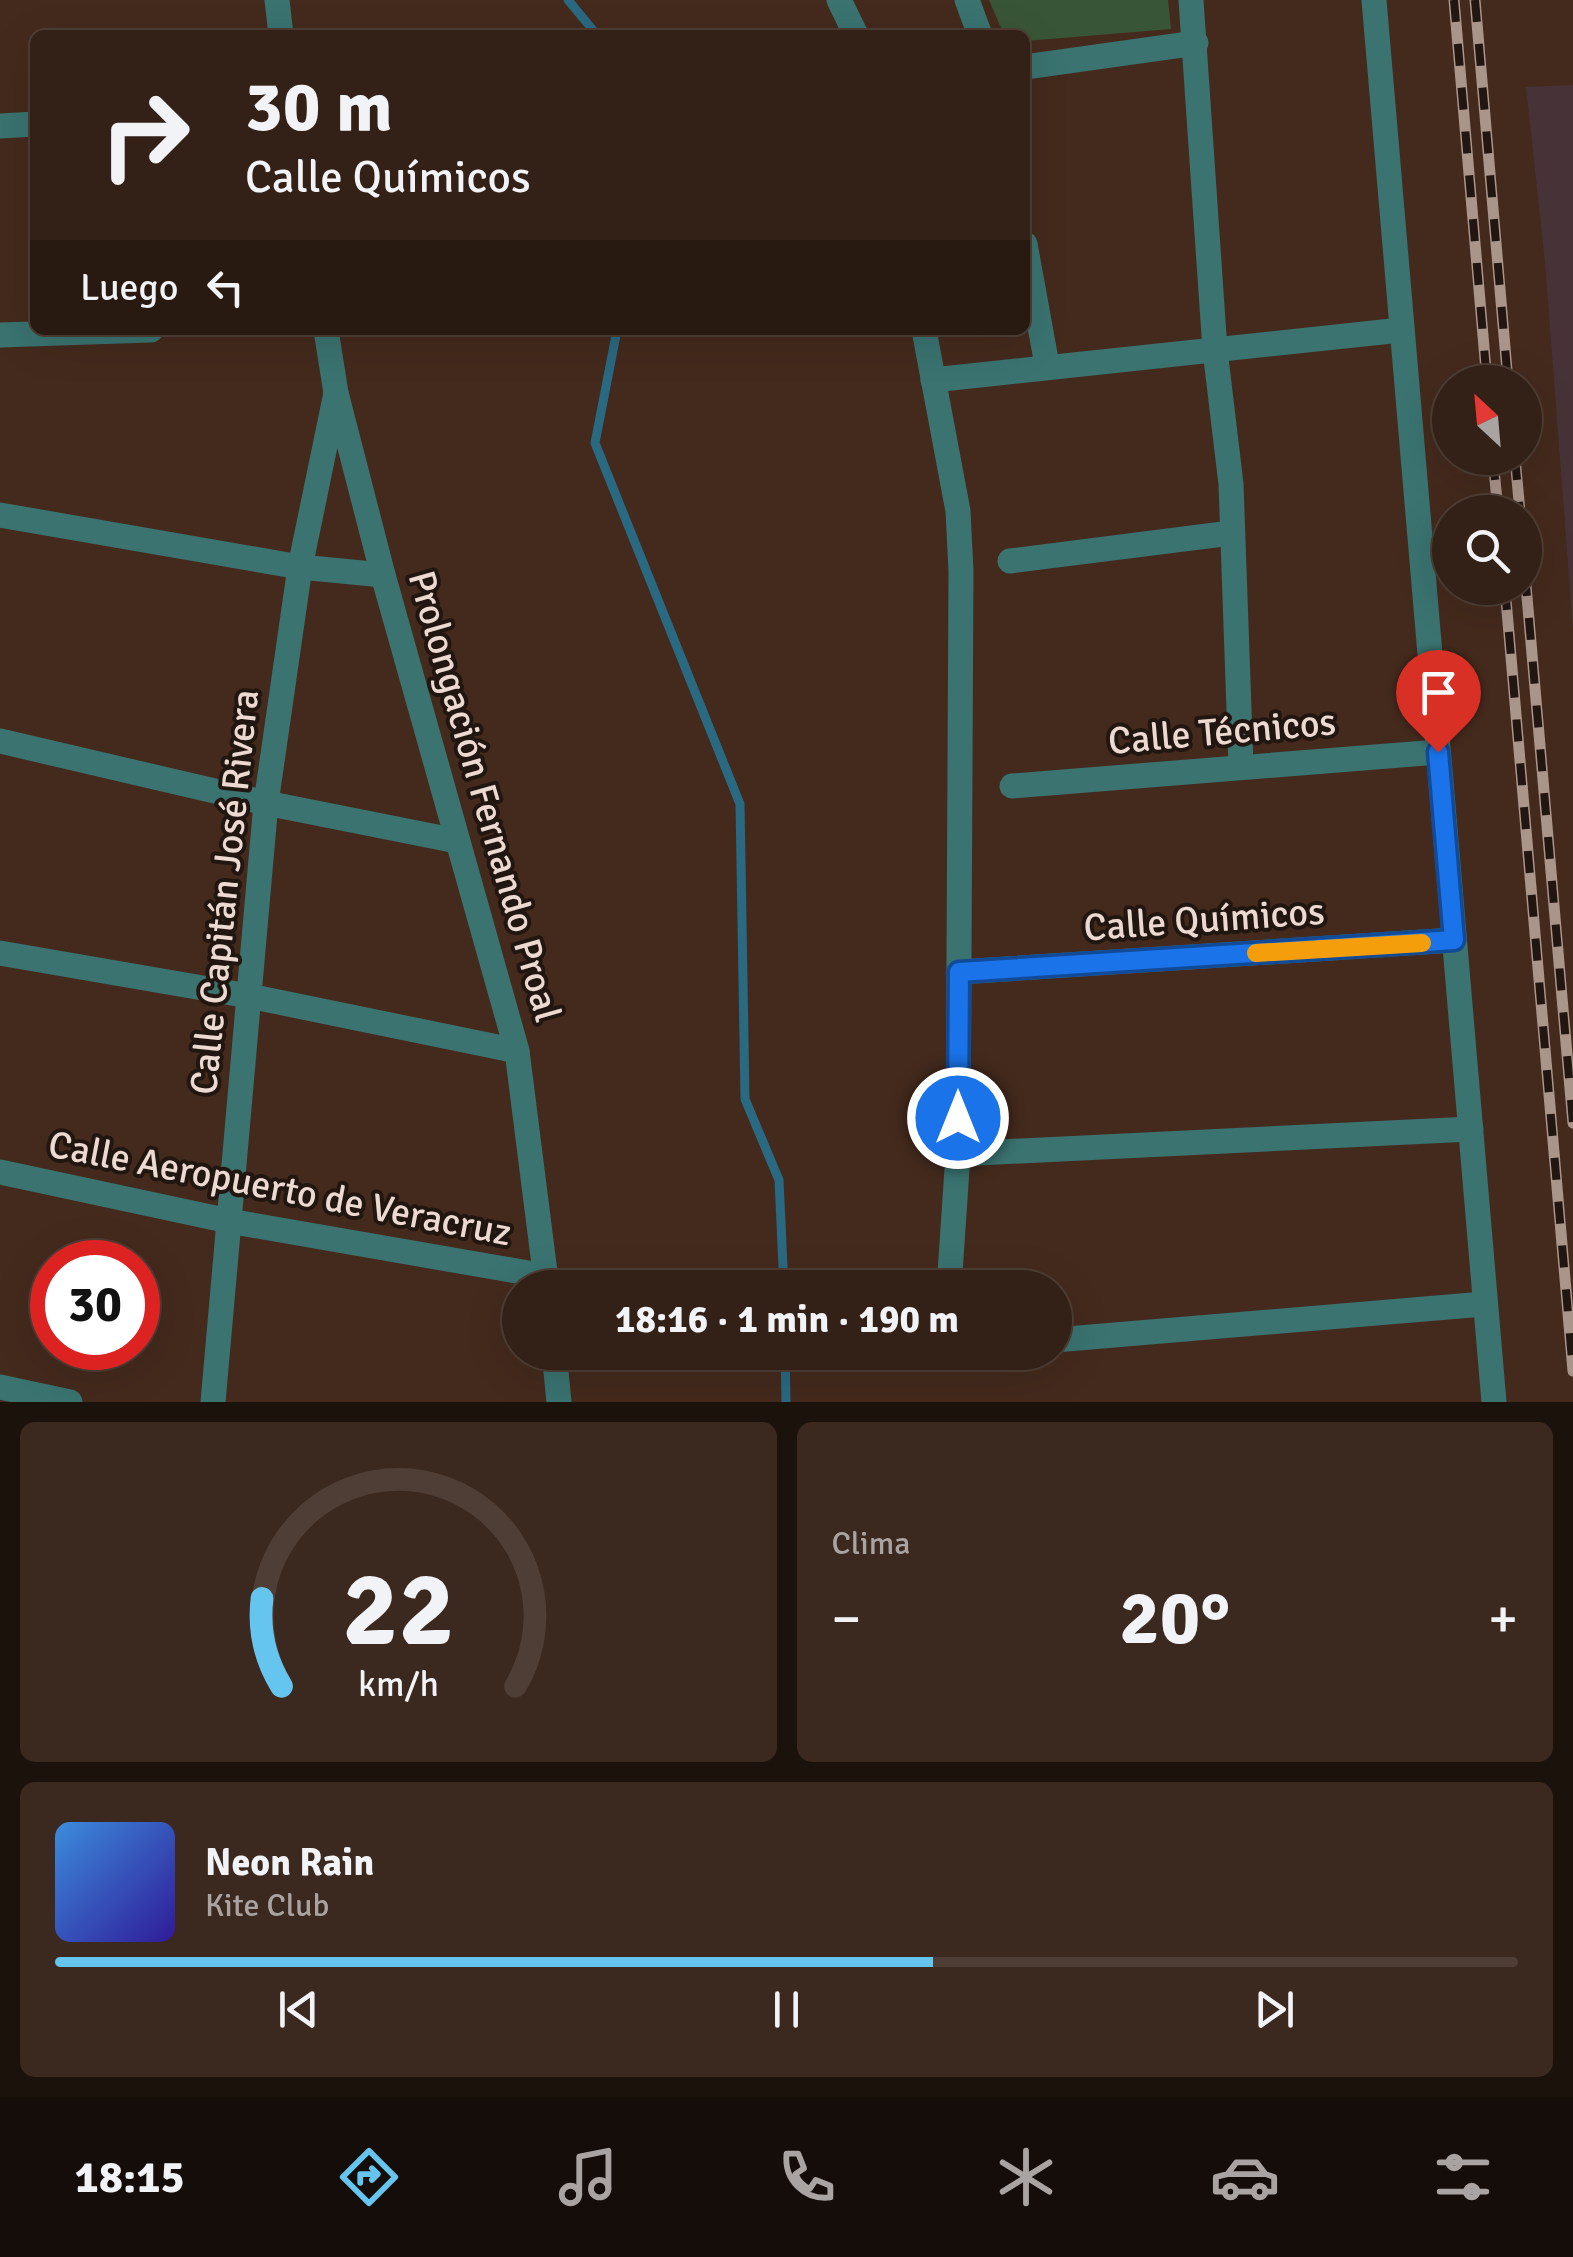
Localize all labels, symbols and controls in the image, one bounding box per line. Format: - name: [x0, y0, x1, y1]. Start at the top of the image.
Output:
- text: 30 m: [245, 64, 393, 150]
- icon: right: [80, 70, 210, 200]
- text: Calle Químicos: [245, 150, 531, 205]
- icon: left: [198, 260, 253, 315]
- text: Luego: [80, 264, 178, 311]
- north arrow: [1432, 365, 1542, 475]
- map controls: [1432, 365, 1542, 605]
- button: search: [1432, 495, 1542, 605]
- street label: Prolongación Fernando Proal: [398, 565, 571, 1027]
- pin: [1396, 650, 1481, 753]
- icon: arrive: [1411, 665, 1466, 720]
- street label: Calle Capitán José Rivera: [180, 687, 269, 1097]
- street label: Calle Técnicos: [1106, 698, 1338, 765]
- street label: Calle Químicos: [1082, 888, 1326, 951]
- position arrow: [906, 1066, 1010, 1170]
- street label: Calle Aeropuerto de Veracruz: [45, 1121, 515, 1256]
- speed limit sign: 30: [30, 1240, 160, 1370]
- text: 18:16 · 1 min · 190 m: [615, 1296, 959, 1343]
- text: Clima: [832, 1524, 910, 1563]
- text: 22: [342, 1546, 454, 1674]
- text: 20°: [1119, 1572, 1230, 1665]
- text: −: [832, 1585, 861, 1653]
- text: +: [1488, 1585, 1518, 1653]
- text: km/h: [358, 1662, 439, 1706]
- text: Neon Rain: [205, 1839, 374, 1886]
- text: Kite Club: [205, 1886, 329, 1925]
- icon: previous: [271, 1982, 326, 2037]
- icon: pause: [759, 1982, 814, 2037]
- icon: next: [1247, 1982, 1302, 2037]
- icon: directions: [334, 2142, 404, 2212]
- icon: music: [553, 2142, 623, 2212]
- icon: phone: [772, 2142, 842, 2212]
- icon: climate: [991, 2142, 1061, 2212]
- icon: car: [1210, 2142, 1280, 2212]
- icon: filters: [1428, 2142, 1498, 2212]
- text: 18:15: [74, 2150, 185, 2205]

